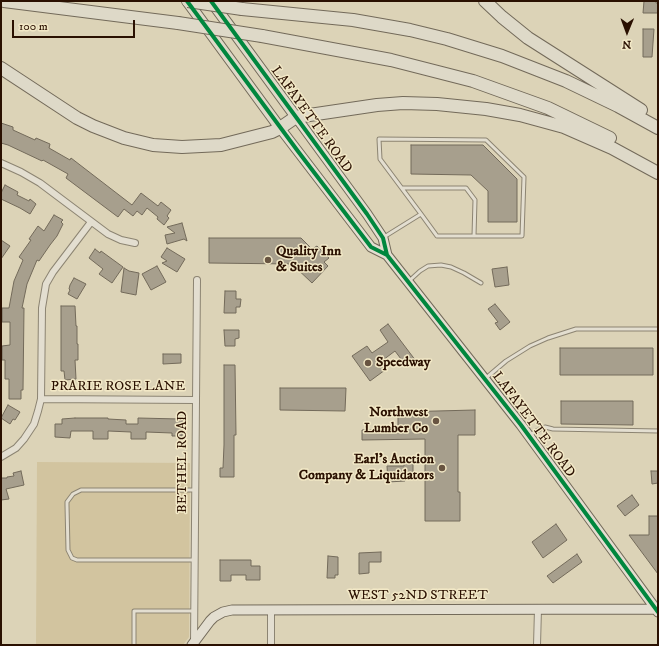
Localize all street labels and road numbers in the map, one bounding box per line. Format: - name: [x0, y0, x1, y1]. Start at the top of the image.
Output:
- street label: LAFAYETTE ROAD: [267, 63, 355, 177]
- street label: LAFAYETTE ROAD: [488, 369, 578, 481]
- street label: PRARIE ROSE LANE: [51, 379, 185, 395]
- street label: BETHEL ROAD: [175, 411, 191, 513]
- street label: WEST 52ND STREET: [348, 588, 488, 604]

